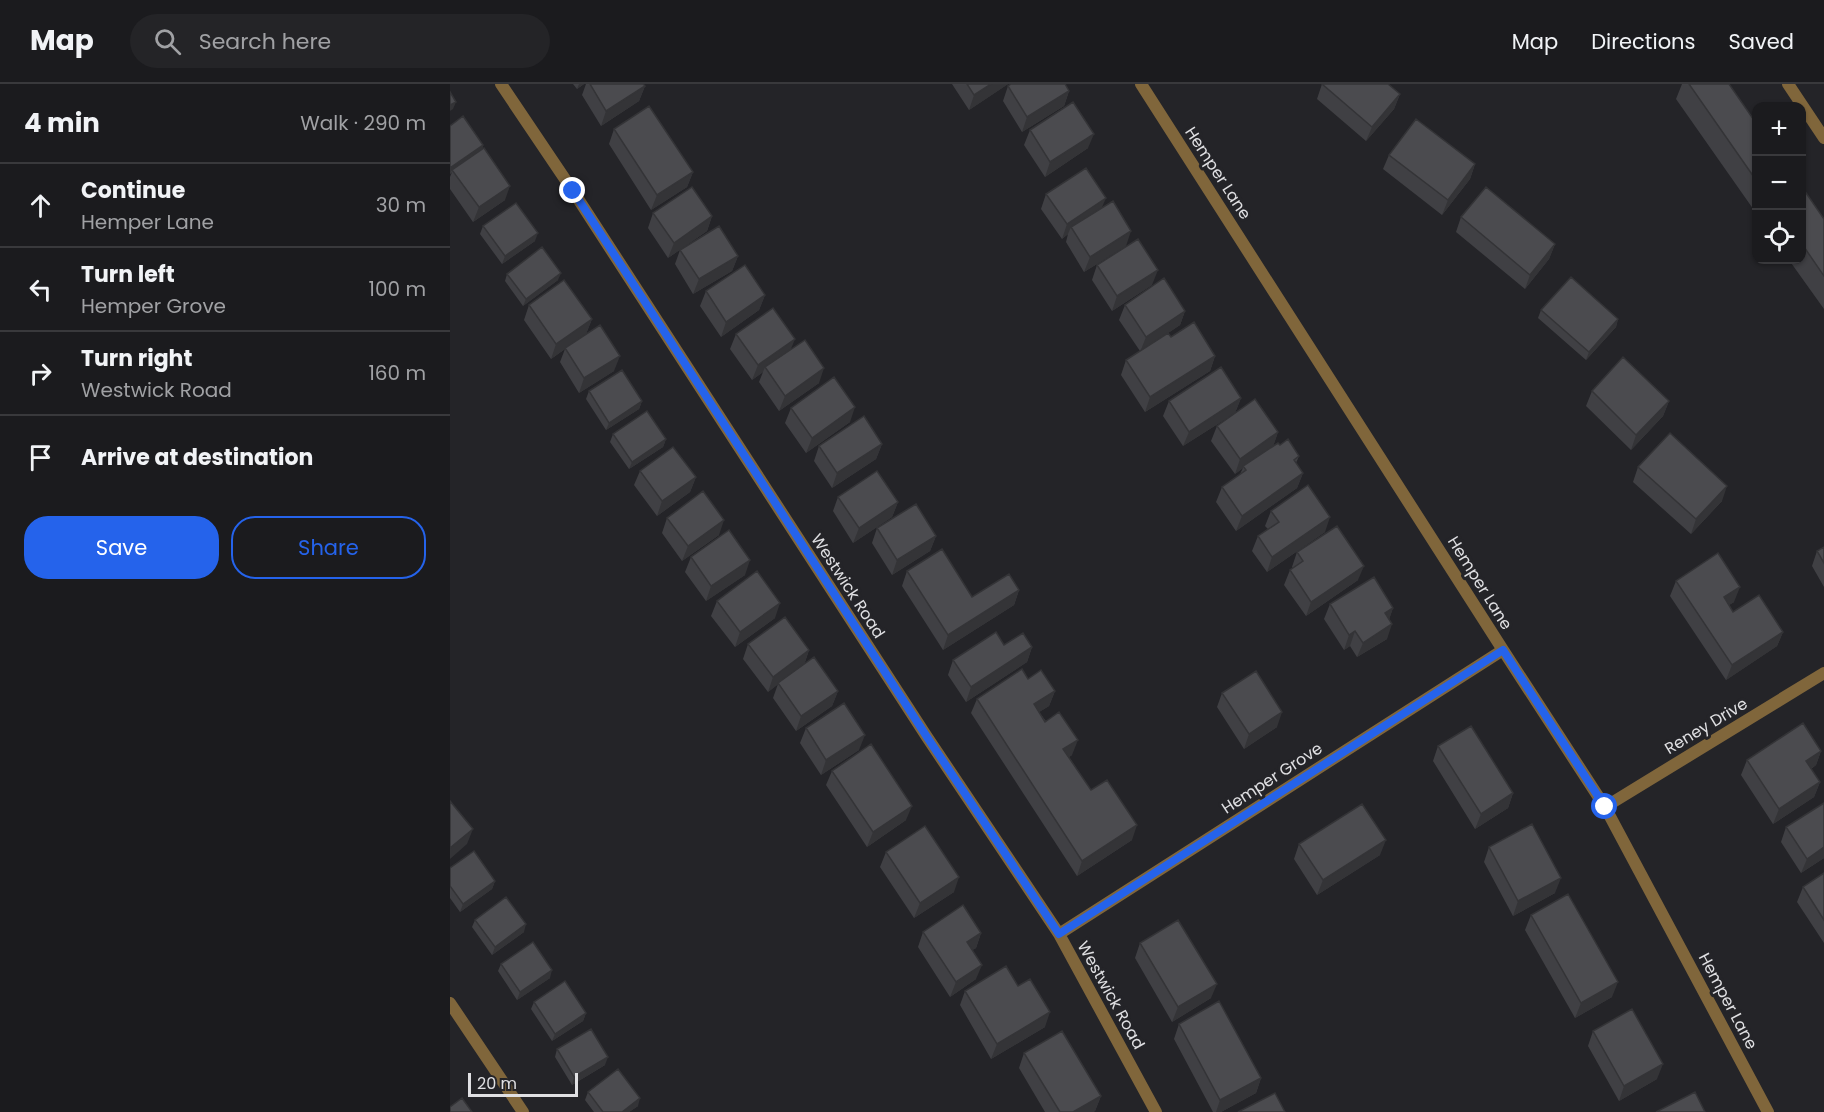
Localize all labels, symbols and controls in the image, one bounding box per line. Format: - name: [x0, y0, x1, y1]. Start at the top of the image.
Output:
- search box: [130, 14, 550, 68]
- text: Map: [30, 21, 94, 60]
- icon: search: [151, 25, 184, 58]
- text: Search here: [199, 26, 331, 57]
- text: Map: [1512, 27, 1558, 56]
- text: Directions: [1591, 27, 1695, 56]
- text: Saved: [1728, 27, 1794, 56]
- map controls: [1752, 102, 1806, 264]
- button: +: [1752, 102, 1806, 156]
- text: 4 min: [24, 105, 100, 141]
- text: Walk · 290 m: [300, 109, 426, 137]
- street label: Hemper Lane: [1179, 122, 1257, 224]
- button: −: [1752, 156, 1806, 210]
- text: Continue: [81, 175, 185, 206]
- route end: [559, 177, 585, 203]
- icon: ahead: [24, 189, 57, 222]
- text: 30 m: [376, 191, 426, 219]
- text: Hemper Lane: [81, 208, 214, 236]
- button: locate: [1752, 210, 1806, 264]
- text: Turn left: [81, 259, 175, 290]
- icon: left: [24, 273, 57, 306]
- text: 100 m: [369, 275, 426, 303]
- text: Hemper Grove: [81, 292, 226, 320]
- text: Turn right: [81, 343, 192, 374]
- icon: right: [24, 357, 57, 390]
- text: 160 m: [368, 359, 426, 387]
- text: Westwick Road: [81, 376, 232, 404]
- icon: arrive: [24, 441, 57, 474]
- text: Arrive at destination: [81, 442, 313, 473]
- button: Save: [24, 516, 219, 579]
- button: Share: [231, 516, 426, 579]
- street label: Westwick Road: [806, 529, 890, 643]
- street label: Hemper Lane: [1442, 532, 1518, 634]
- street label: Reney Drive: [1660, 692, 1752, 760]
- street label: Hemper Grove: [1217, 737, 1327, 819]
- route start: [1591, 793, 1617, 819]
- street label: Westwick Road: [1072, 937, 1150, 1053]
- street label: Hemper Lane: [1693, 949, 1763, 1053]
- scale bar: [468, 1070, 578, 1098]
- text: 20 m: [477, 1072, 517, 1095]

